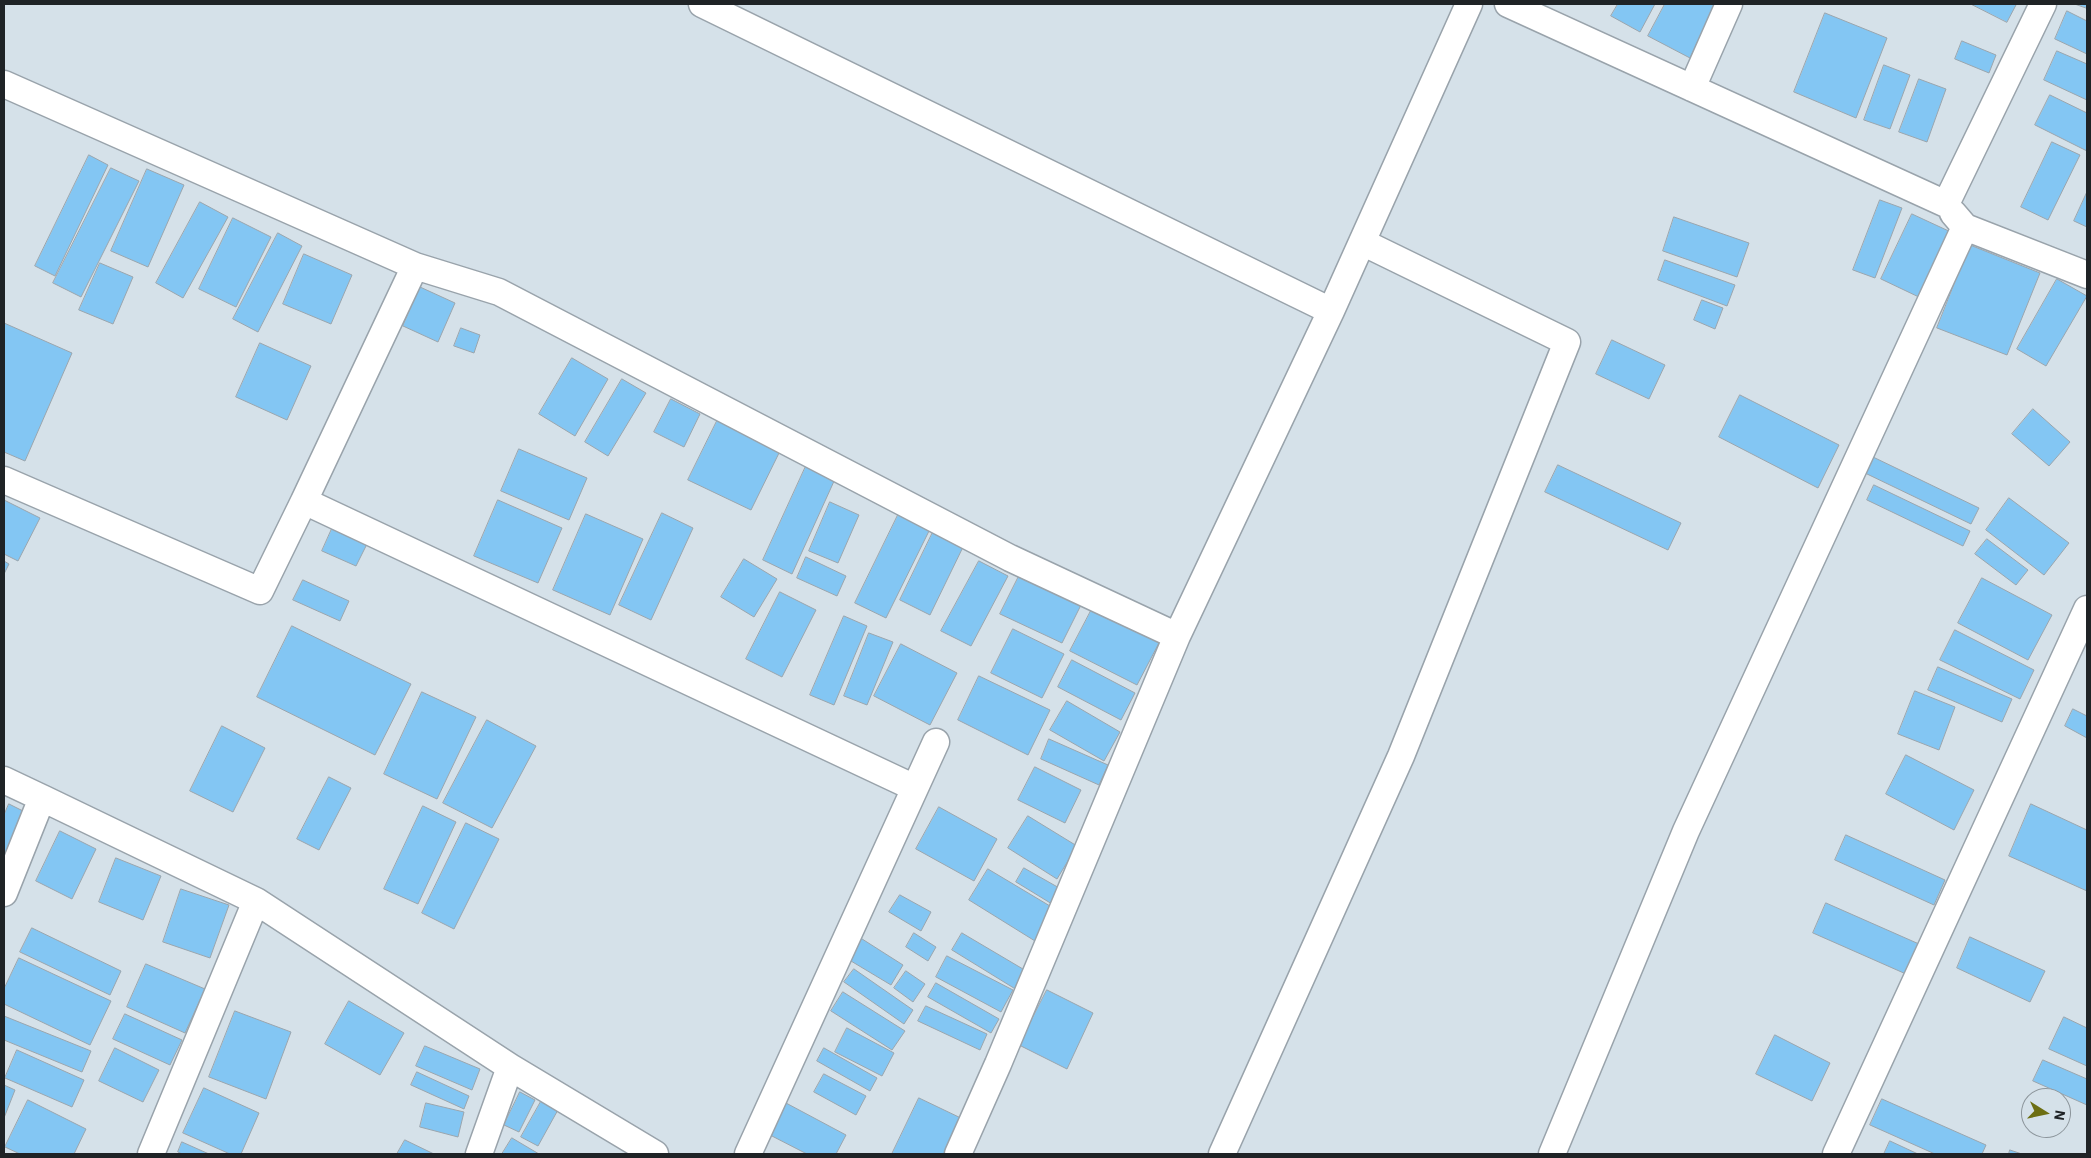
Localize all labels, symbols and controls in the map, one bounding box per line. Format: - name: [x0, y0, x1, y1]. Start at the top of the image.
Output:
- north arrow: [2021, 1088, 2071, 1138]
- text: N: [2050, 1109, 2070, 1122]

